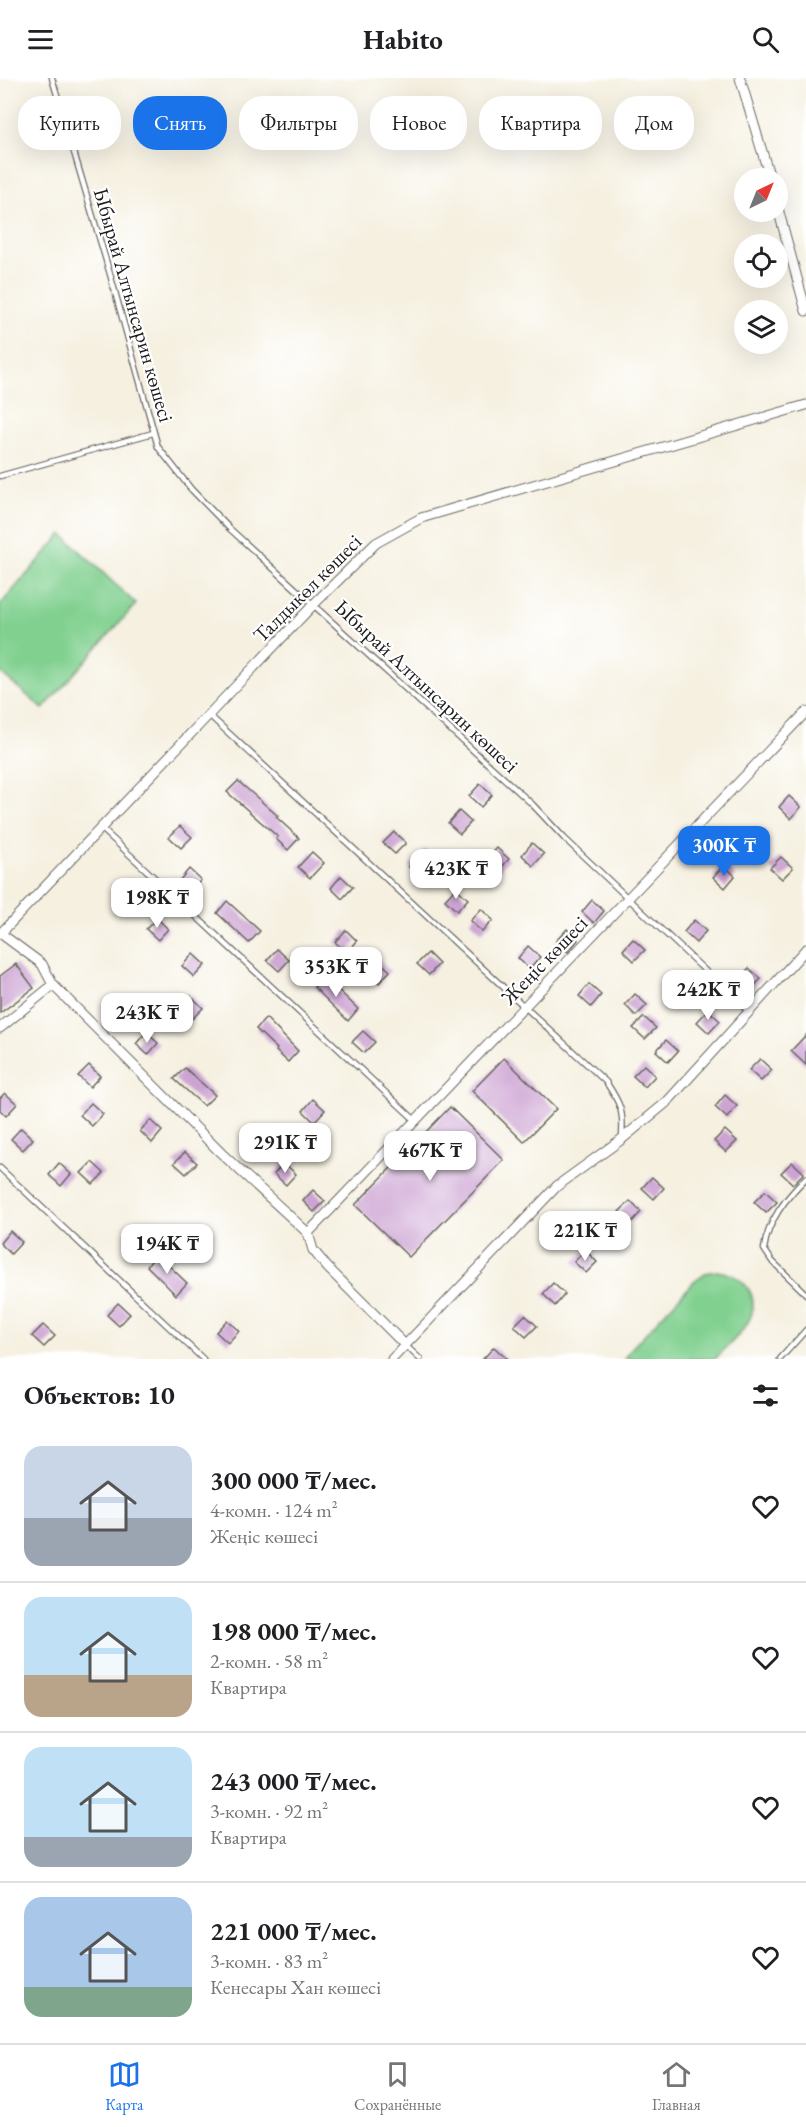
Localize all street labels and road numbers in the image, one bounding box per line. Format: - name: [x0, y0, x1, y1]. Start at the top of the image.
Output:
- street label: Ыбырай Алтынсарин көшесі: [88, 185, 180, 425]
- street label: Талдыкөл көшесі: [247, 528, 367, 648]
- street label: Ыбырай Алтынсарин көшесі: [329, 594, 525, 778]
- street label: Жеңіс көшесі: [494, 910, 593, 1011]

